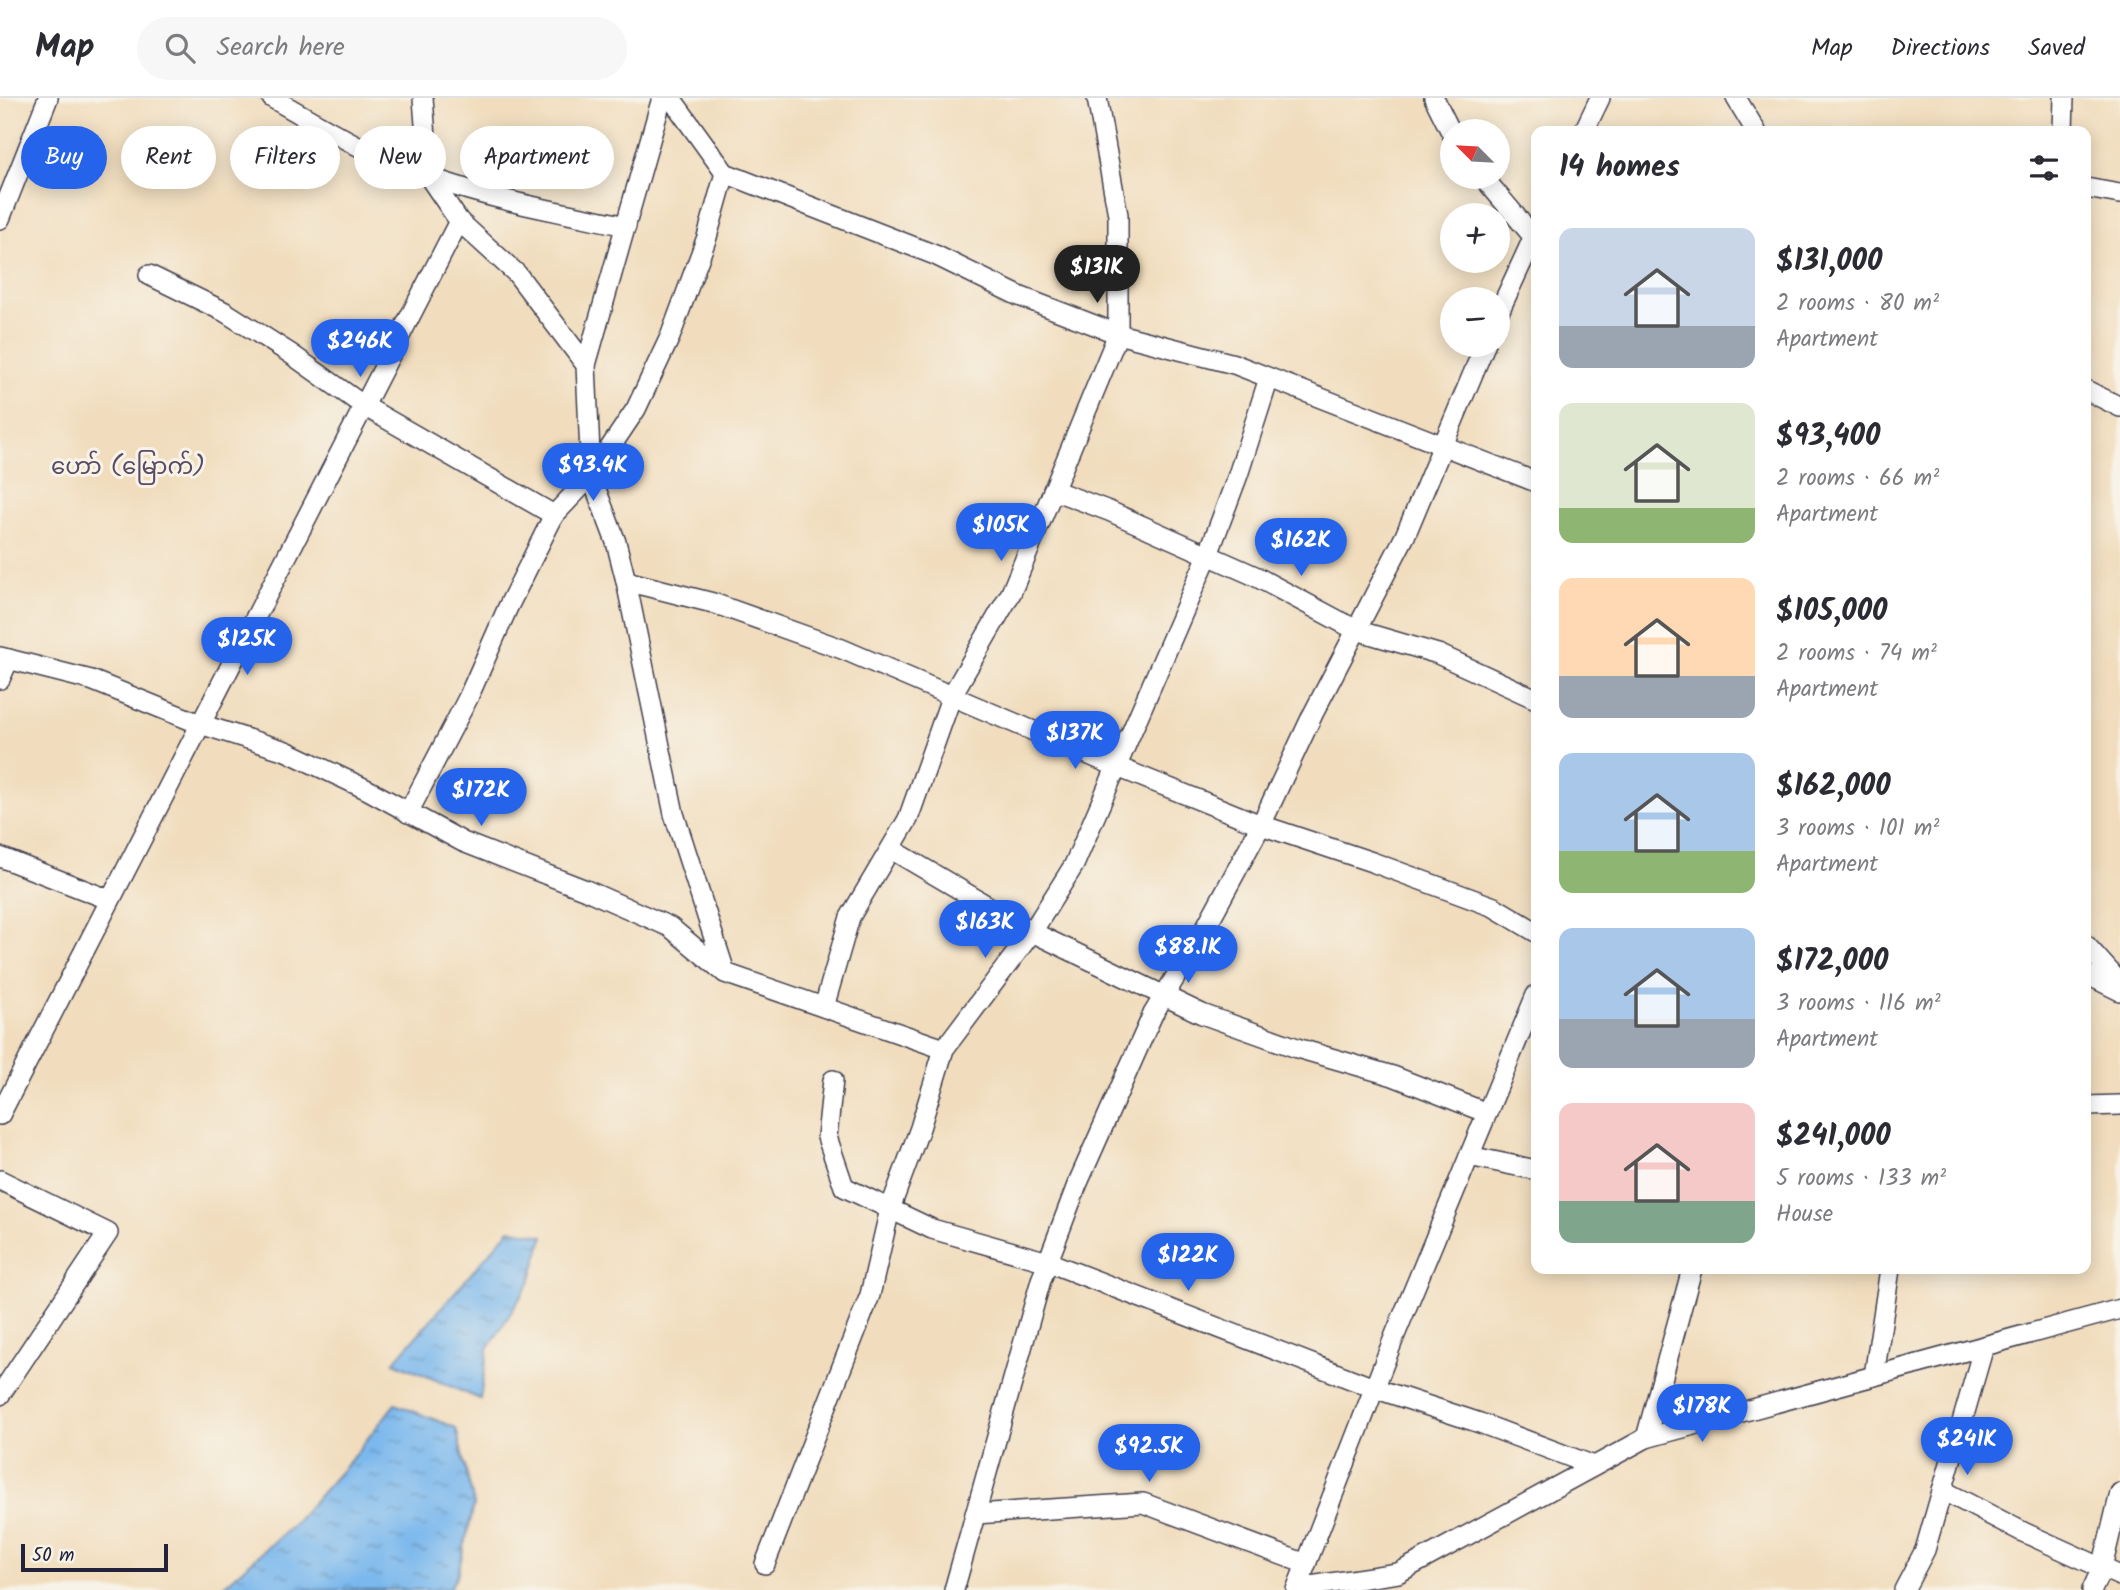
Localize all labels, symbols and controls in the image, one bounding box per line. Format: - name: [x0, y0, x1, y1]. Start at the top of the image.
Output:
- search box: [137, 17, 627, 80]
- text: Map: [35, 22, 95, 75]
- text: Search here: [217, 27, 345, 69]
- icon: search: [161, 29, 199, 67]
- text: Map: [1811, 29, 1853, 68]
- text: Directions: [1891, 29, 1990, 68]
- text: Saved: [2028, 29, 2085, 68]
- north arrow: [1440, 119, 1510, 189]
- map controls: [1440, 119, 1510, 357]
- chip: Buy: [21, 126, 107, 189]
- chip: Rent: [121, 126, 216, 189]
- chip: Filters: [230, 126, 340, 189]
- chip: New: [354, 126, 446, 189]
- chip: Apartment: [460, 126, 614, 189]
- text: 14 homes: [1559, 144, 1680, 192]
- icon: filters: [2025, 149, 2063, 187]
- button: +: [1440, 203, 1510, 273]
- text: $131,000: [1776, 238, 1882, 286]
- pin: $131K: [1048, 246, 1146, 305]
- text: $131K: [1070, 250, 1124, 286]
- icon: home: [1615, 256, 1699, 340]
- text: 2 rooms · 80 m²: [1776, 286, 1939, 322]
- button: −: [1440, 287, 1510, 357]
- pin: $246K: [311, 320, 409, 379]
- text: Apartment: [1776, 322, 1878, 358]
- text: $246K: [327, 324, 393, 360]
- text: $93,400: [1776, 413, 1880, 461]
- icon: home: [1615, 431, 1699, 515]
- pin: $93.4K: [536, 444, 650, 503]
- text: $93.4K: [558, 448, 628, 484]
- district label: ဟော် (မြောက်): [51, 450, 205, 486]
- text: 2 rooms · 66 m²: [1776, 461, 1939, 497]
- text: Apartment: [1776, 497, 1878, 533]
- pin: $105K: [952, 504, 1050, 563]
- text: $105K: [972, 508, 1030, 544]
- pin: $162K: [1252, 518, 1350, 578]
- text: $162K: [1271, 523, 1331, 559]
- text: $105,000: [1776, 588, 1887, 636]
- icon: home: [1615, 606, 1699, 690]
- pin: $125K: [198, 618, 296, 677]
- text: $125K: [217, 622, 277, 658]
- text: 2 rooms · 74 m²: [1776, 636, 1937, 672]
- text: Apartment: [1776, 672, 1878, 708]
- pin: $137K: [1026, 712, 1124, 771]
- text: $137K: [1046, 716, 1104, 752]
- text: $162,000: [1776, 763, 1891, 811]
- pin: $172K: [432, 768, 530, 828]
- text: $172K: [452, 773, 510, 809]
- icon: home: [1615, 781, 1699, 865]
- text: 3 rooms · 101 m²: [1776, 811, 1939, 847]
- text: Apartment: [1776, 847, 1878, 883]
- pin: $163K: [936, 900, 1034, 960]
- text: $163K: [955, 905, 1015, 941]
- pin: $88.1K: [1131, 926, 1245, 985]
- text: $88.1K: [1155, 930, 1222, 966]
- text: $172,000: [1776, 938, 1889, 986]
- icon: home: [1615, 956, 1699, 1040]
- text: 3 rooms · 116 m²: [1776, 986, 1941, 1022]
- text: Apartment: [1776, 1022, 1878, 1058]
- text: $241,000: [1776, 1113, 1891, 1161]
- icon: home: [1615, 1131, 1699, 1215]
- text: 5 rooms · 133 m²: [1776, 1161, 1946, 1197]
- text: House: [1776, 1197, 1833, 1233]
- pin: $122K: [1139, 1234, 1237, 1293]
- text: $122K: [1157, 1238, 1219, 1274]
- pin: $178K: [1653, 1384, 1751, 1444]
- text: $178K: [1673, 1389, 1731, 1425]
- pin: $241K: [1918, 1418, 2016, 1477]
- text: $241K: [1937, 1422, 1997, 1458]
- pin: $92.5K: [1092, 1424, 1206, 1484]
- text: $92.5K: [1114, 1429, 1184, 1465]
- scale bar: [21, 1541, 168, 1573]
- text: 50 m: [32, 1541, 74, 1571]

